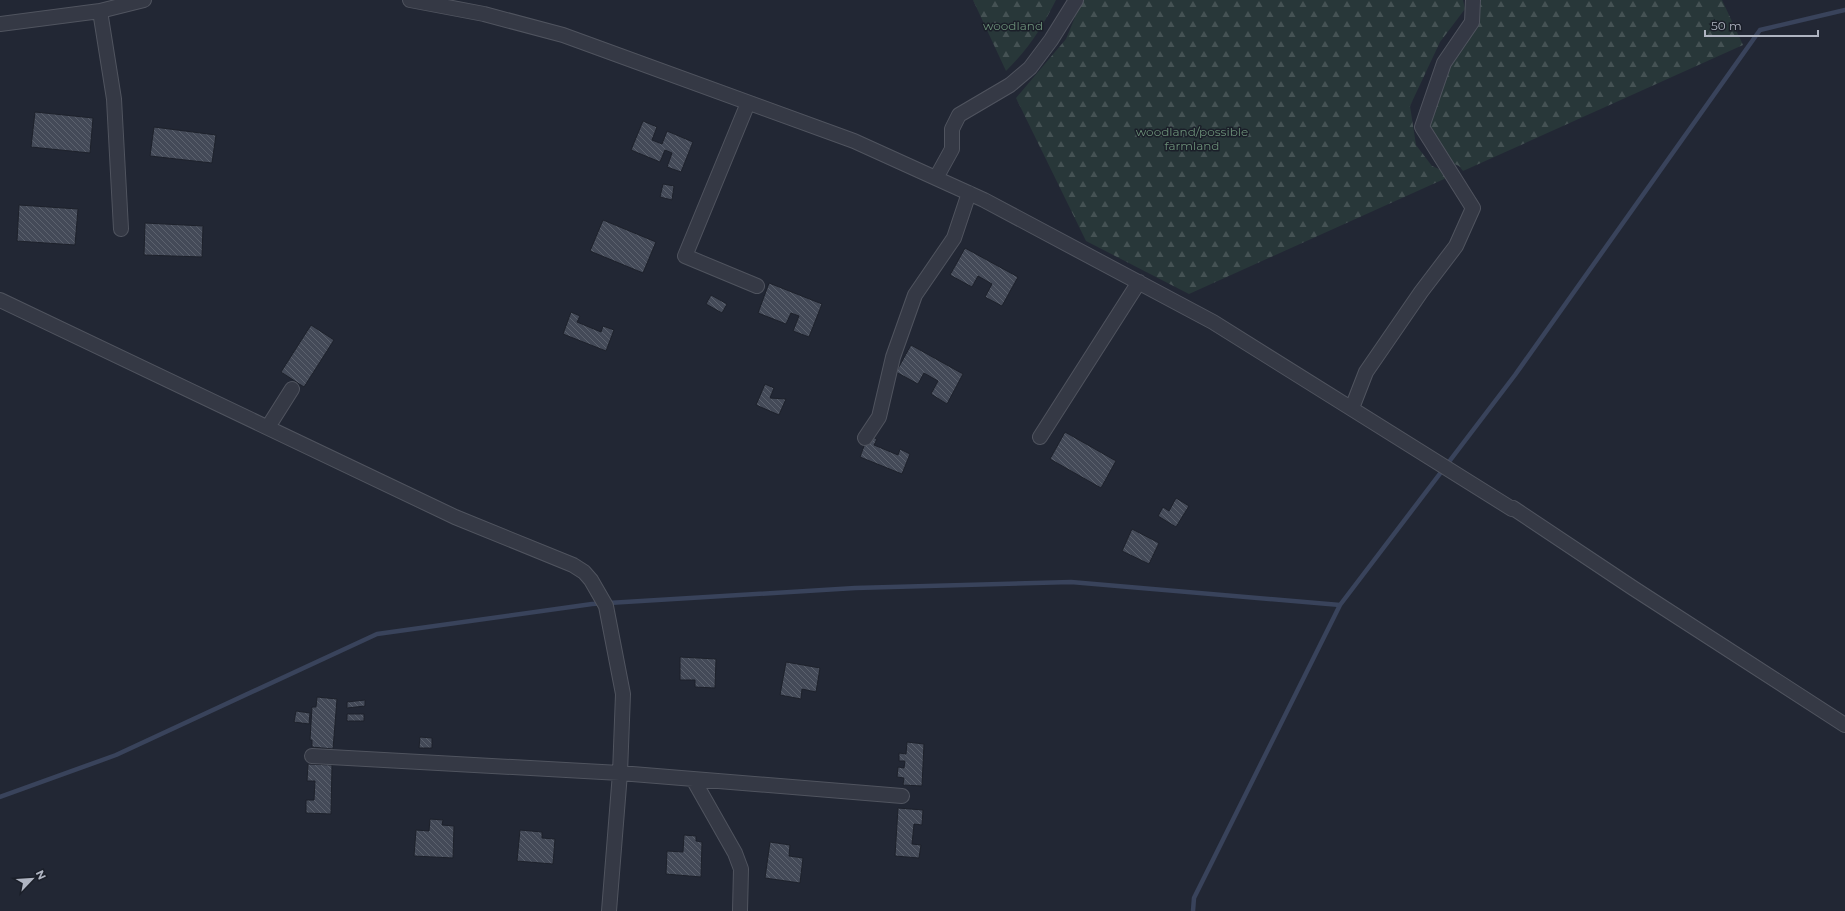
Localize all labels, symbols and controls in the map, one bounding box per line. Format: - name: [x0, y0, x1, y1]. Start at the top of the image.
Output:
- scale bar: [1705, 12, 1818, 38]
- park label: woodland: [983, 18, 1043, 33]
- text: 50 m: [1711, 18, 1742, 33]
- park label: woodland/possible farmland: [1136, 124, 1248, 153]
- north arrow: [12, 859, 52, 899]
- text: N: [33, 868, 49, 882]

